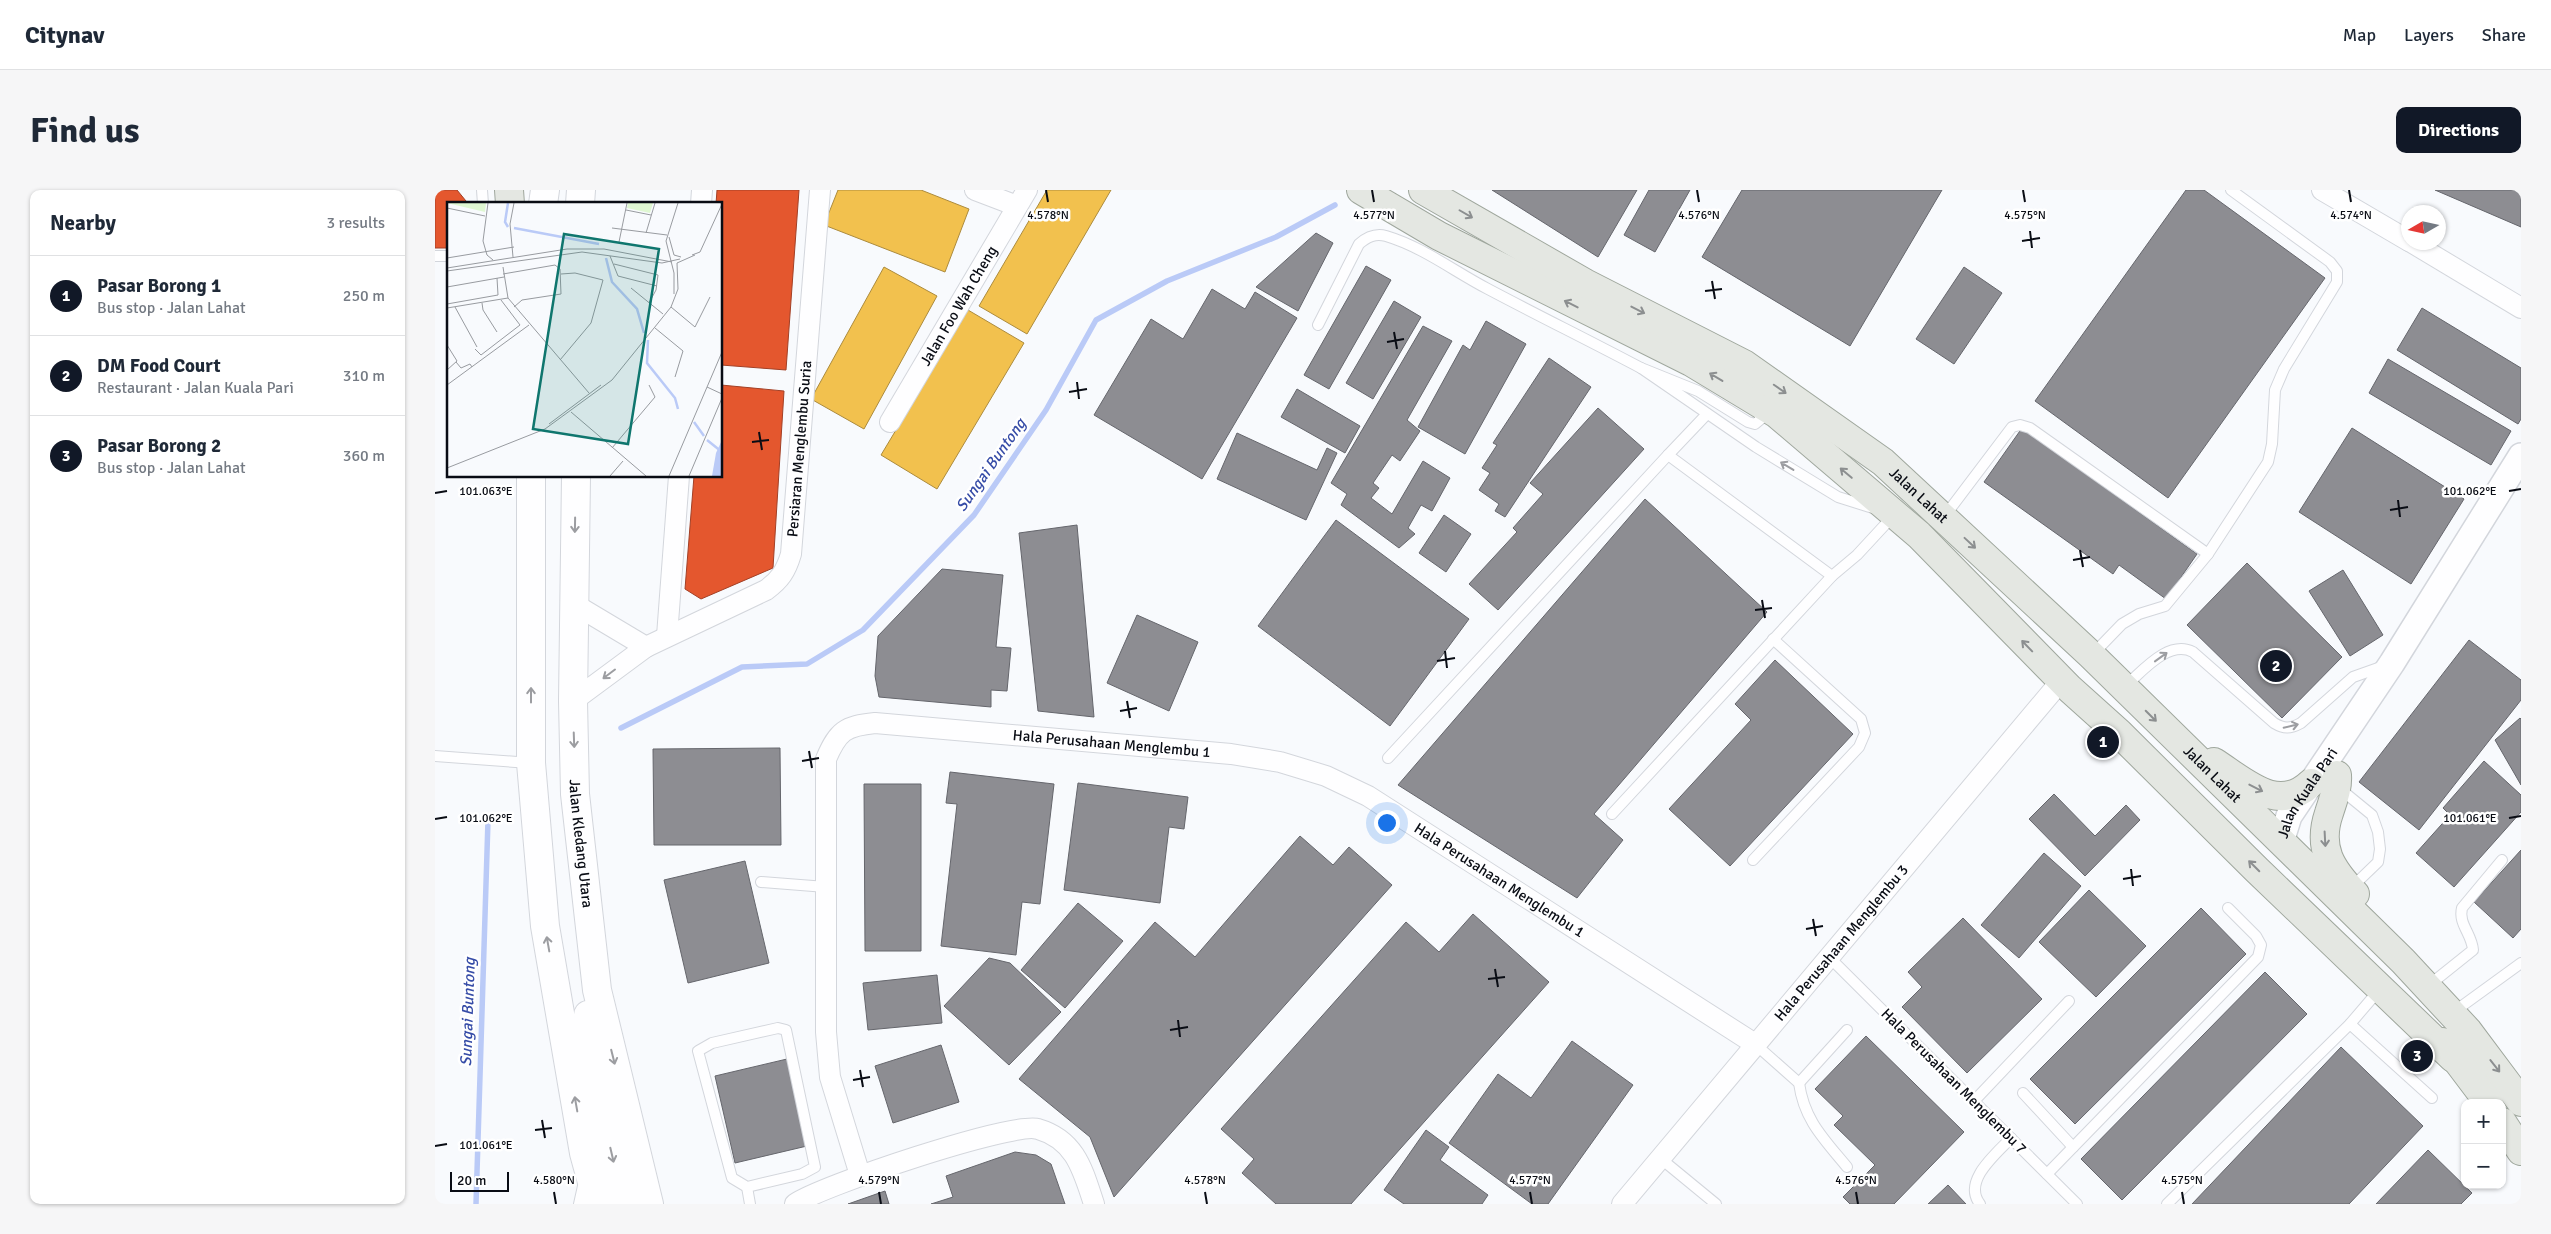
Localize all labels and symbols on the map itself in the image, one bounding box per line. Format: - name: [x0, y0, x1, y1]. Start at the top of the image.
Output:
- inset map: [447, 202, 723, 478]
- north arrow: [2401, 205, 2446, 250]
- text: 4.578°N: [1027, 208, 1069, 223]
- text: 4.577°N: [1353, 208, 1395, 223]
- text: 4.576°N: [1678, 208, 1720, 223]
- text: 4.575°N: [2004, 208, 2046, 223]
- text: 4.574°N: [2330, 208, 2372, 223]
- one-way arrow: [1458, 210, 1472, 220]
- street label: Jalan Foo Wah Cheng: [916, 243, 1001, 369]
- one-way arrow: [1564, 299, 1579, 308]
- one-way arrow: [1630, 306, 1645, 315]
- street label: Persiaran Menglembu Suria: [783, 360, 815, 538]
- one-way arrow: [1709, 372, 1723, 383]
- one-way arrow: [1773, 384, 1787, 394]
- water label: Sungai Buntong: [952, 413, 1031, 515]
- one-way arrow: [1780, 460, 1794, 470]
- street label: Jalan Lahat: [1886, 463, 1952, 527]
- one-way arrow: [1840, 468, 1853, 479]
- text: 101.063°E: [459, 484, 513, 499]
- text: 101.062°E: [2443, 484, 2497, 499]
- one-way arrow: [570, 516, 580, 533]
- one-way arrow: [1964, 537, 1977, 549]
- one-way arrow: [2021, 639, 2033, 652]
- pin: 2: [2260, 647, 2292, 685]
- one-way arrow: [2154, 652, 2168, 662]
- one-way arrow: [602, 669, 616, 679]
- one-way arrow: [526, 688, 536, 704]
- one-way arrow: [2145, 709, 2157, 722]
- one-way arrow: [2283, 721, 2299, 730]
- pin: 1: [2087, 723, 2119, 761]
- street label: Hala Perusahaan Menglembu 1: [1012, 726, 1211, 761]
- one-way arrow: [569, 732, 578, 748]
- street label: Jalan Lahat: [2180, 742, 2245, 806]
- street label: Jalan Kuala Pari: [2274, 744, 2341, 840]
- street label: Jalan Kledang Utara: [566, 779, 597, 909]
- one-way arrow: [2249, 783, 2264, 793]
- your location: [1374, 810, 1400, 836]
- text: 101.062°E: [459, 811, 513, 826]
- text: 101.061°E: [2443, 811, 2497, 826]
- street label: Hala Perusahaan Menglembu 1: [1411, 819, 1588, 941]
- one-way arrow: [2320, 830, 2329, 846]
- one-way arrow: [2248, 860, 2260, 873]
- street label: Hala Perusahaan Menglembu 3: [1771, 861, 1912, 1025]
- one-way arrow: [542, 937, 552, 953]
- water label: Sungai Buntong: [456, 956, 480, 1067]
- street label: Hala Perusahaan Menglembu 7: [1877, 1004, 2031, 1158]
- pin: 3: [2401, 1037, 2433, 1075]
- one-way arrow: [609, 1048, 618, 1064]
- one-way arrow: [2490, 1059, 2501, 1072]
- one-way arrow: [570, 1097, 580, 1113]
- text: 101.061°E: [459, 1138, 513, 1153]
- one-way arrow: [608, 1147, 617, 1163]
- scale bar: [450, 1169, 509, 1192]
- text: 4.580°N: [533, 1173, 575, 1188]
- text: 4.579°N: [858, 1173, 900, 1188]
- text: 4.578°N: [1184, 1173, 1226, 1188]
- text: 4.577°N: [1509, 1173, 1551, 1188]
- text: 4.576°N: [1835, 1173, 1877, 1188]
- text: 4.575°N: [2161, 1173, 2203, 1188]

